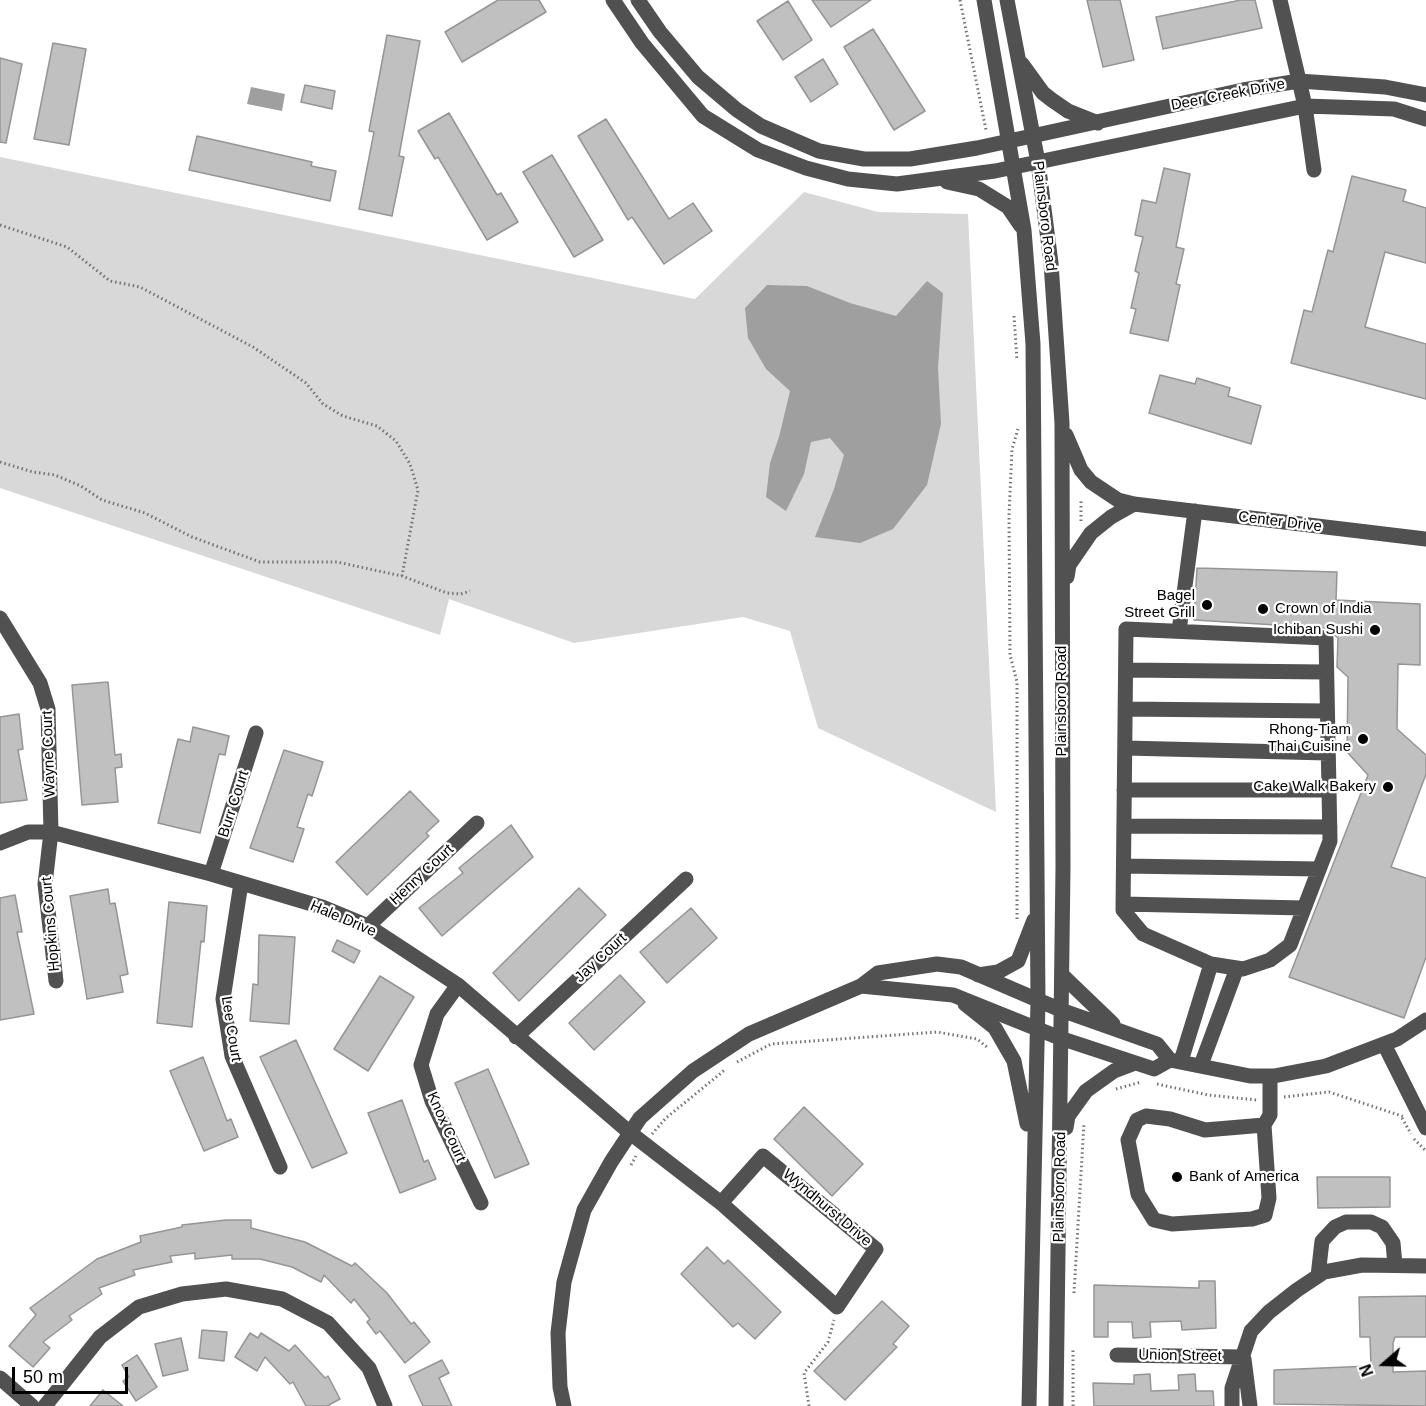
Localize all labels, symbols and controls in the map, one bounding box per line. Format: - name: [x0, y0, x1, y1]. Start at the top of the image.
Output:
- street label: Deer Creek Drive: [1169, 75, 1287, 115]
- street label: Plainsboro Road: [1028, 160, 1060, 272]
- street label: Center Drive: [1237, 508, 1323, 536]
- place label: Bagel Street Grill: [1124, 587, 1195, 622]
- marker: Bagel Street Grill: [1200, 598, 1214, 612]
- place label: Crown of India: [1275, 600, 1372, 618]
- marker: Crown of India: [1256, 602, 1270, 616]
- place label: Ichiban Sushi: [1273, 621, 1363, 639]
- marker: Ichiban Sushi: [1368, 623, 1382, 637]
- street label: Plainsboro Road: [1053, 646, 1071, 756]
- street label: Wayne Court: [38, 710, 60, 798]
- place label: Rhong-Tiam Thai Cuisine: [1268, 721, 1351, 756]
- marker: Rhong-Tiam Thai Cuisine: [1356, 732, 1370, 746]
- street label: Burr Court: [215, 768, 253, 840]
- place label: Cake Walk Bakery: [1253, 778, 1376, 796]
- marker: Cake Walk Bakery: [1381, 780, 1395, 794]
- street label: Henry Court: [386, 841, 458, 909]
- street label: Hopkins Court: [38, 876, 64, 972]
- street label: Hale Drive: [307, 897, 379, 941]
- street label: Jay Court: [571, 930, 631, 986]
- street label: Lee Court: [217, 995, 245, 1063]
- street label: Knox Court: [423, 1089, 469, 1165]
- street label: Plainsboro Road: [1050, 1131, 1070, 1243]
- street label: Wyndhurst Drive: [779, 1166, 875, 1250]
- place label: Bank of America: [1189, 1168, 1299, 1186]
- marker: Bank of America: [1170, 1170, 1184, 1184]
- north arrow: [1354, 1334, 1414, 1394]
- street label: Union Street: [1138, 1346, 1222, 1366]
- scale bar: [15, 1355, 130, 1393]
- text: N: [1357, 1362, 1377, 1379]
- text: 50 m: [23, 1367, 63, 1387]

